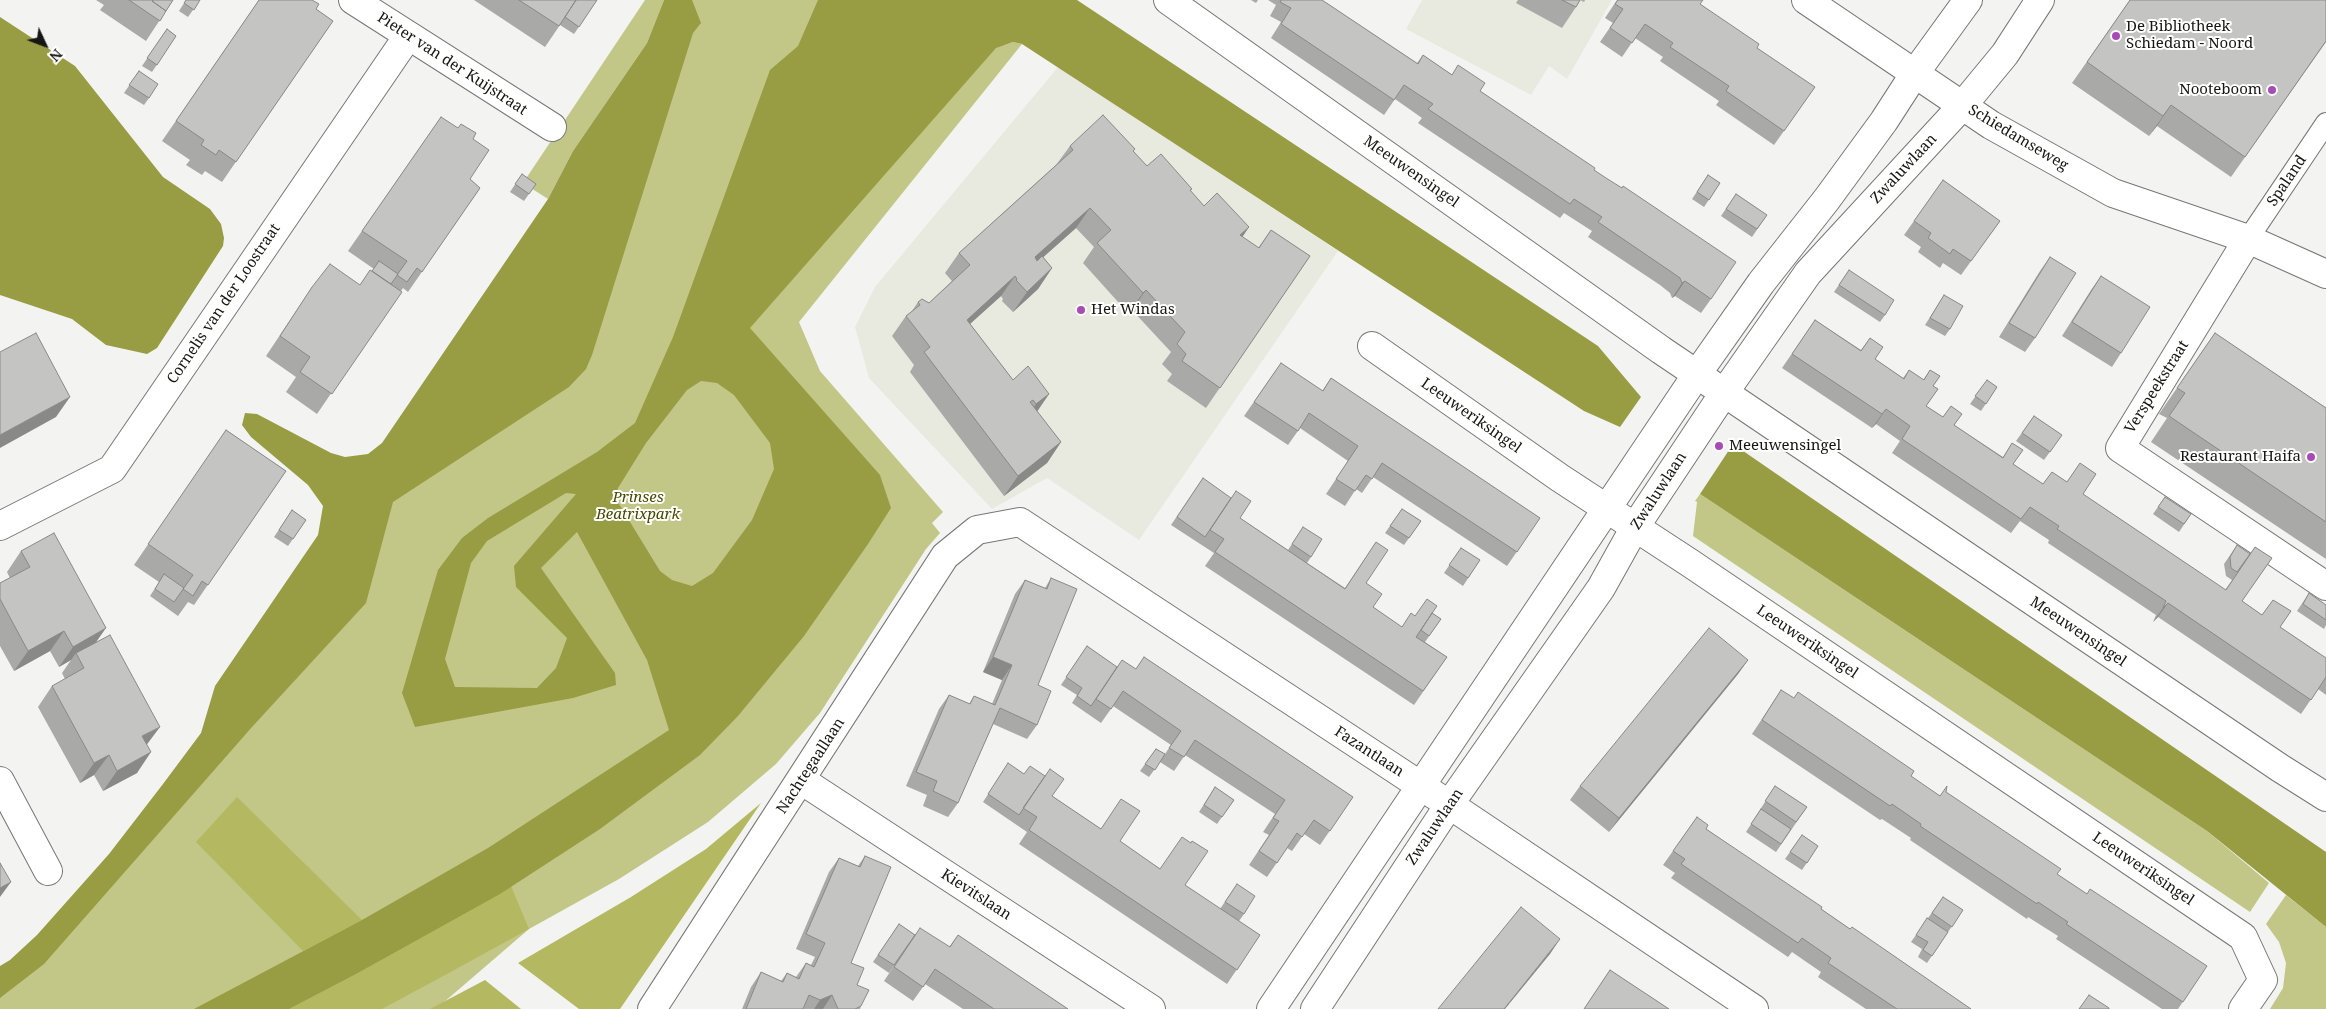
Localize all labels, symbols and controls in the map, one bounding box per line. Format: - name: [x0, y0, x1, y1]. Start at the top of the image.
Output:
- street label: Pieter van der Kuijstraat: [374, 9, 530, 119]
- place label: De Bibliotheek Schiedam - Noord: [2126, 18, 2253, 53]
- north arrow: [20, 20, 70, 70]
- marker: De Bibliotheek Schiedam - Noord: [2110, 30, 2122, 42]
- text: N: [46, 45, 67, 66]
- place label: Nooteboom: [2179, 81, 2262, 99]
- marker: Nooteboom: [2266, 84, 2278, 96]
- street label: Schiedamseweg: [1965, 101, 2071, 175]
- street label: Zwaluwlaan: [1867, 130, 1941, 208]
- street label: Meeuwensingel: [1360, 132, 1462, 212]
- street label: Spaland: [2263, 152, 2311, 210]
- street label: Cornelis van der Loostraat: [164, 221, 284, 387]
- place label: Het Windas: [1091, 301, 1175, 319]
- marker: Het Windas: [1075, 304, 1087, 316]
- street label: Verspeekstraat: [2121, 337, 2193, 437]
- street label: Leeuweriksingel: [1417, 375, 1525, 457]
- place label: Meeuwensingel: [1729, 437, 1841, 455]
- marker: Meeuwensingel: [1713, 440, 1725, 452]
- place label: Restaurant Haifa: [2180, 448, 2301, 466]
- street label: Zwaluwlaan: [1627, 449, 1691, 533]
- marker: Restaurant Haifa: [2305, 451, 2317, 463]
- park label: Prinses Beatrixpark: [596, 489, 680, 524]
- street label: Meeuwensingel: [2026, 593, 2130, 671]
- street label: Leeuweriksingel: [1753, 601, 1861, 683]
- street label: Nachtegaallaan: [773, 715, 849, 817]
- street label: Fazantlaan: [1331, 723, 1407, 781]
- street label: Zwaluwlaan: [1403, 785, 1467, 869]
- street label: Leeuweriksingel: [2089, 828, 2197, 910]
- street label: Kievitslaan: [938, 866, 1014, 924]

